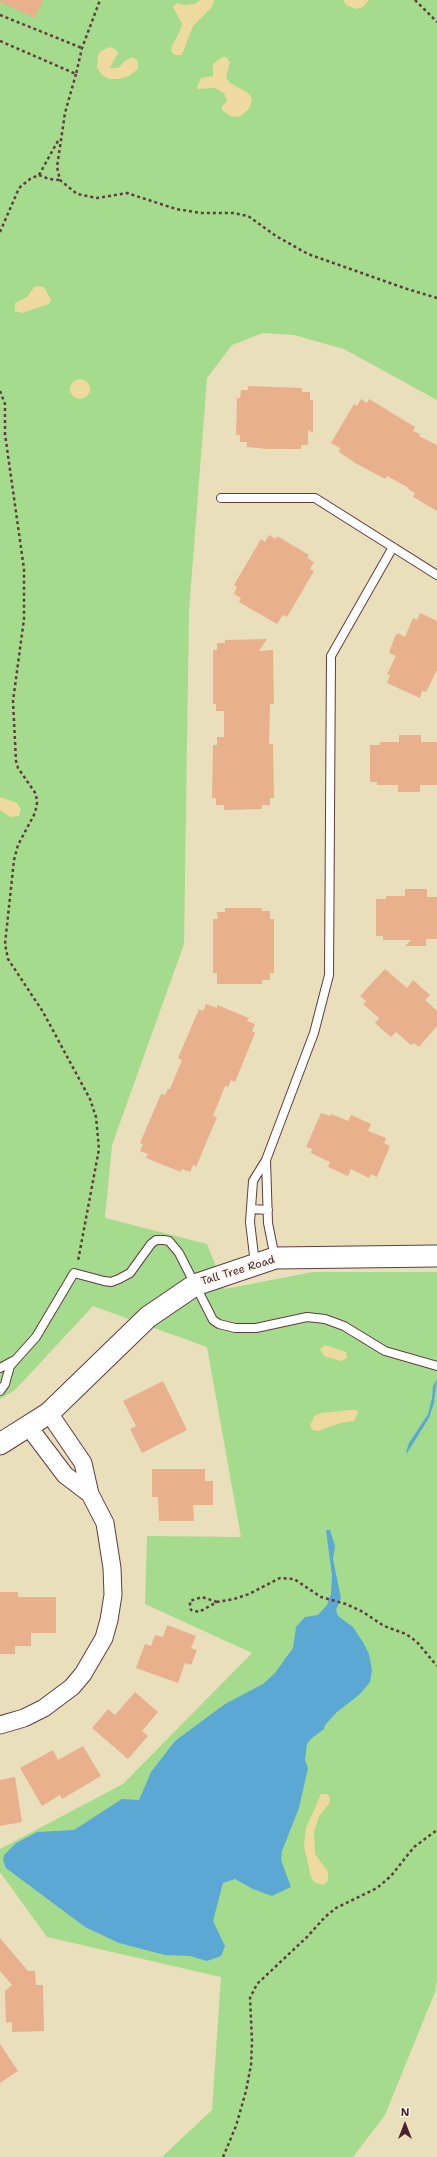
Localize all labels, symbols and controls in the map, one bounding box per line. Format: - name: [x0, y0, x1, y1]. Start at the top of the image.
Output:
- street label: Tall Tree Road: [199, 1253, 277, 1289]
- north arrow: [385, 2105, 425, 2145]
- text: N: [401, 2105, 409, 2120]

